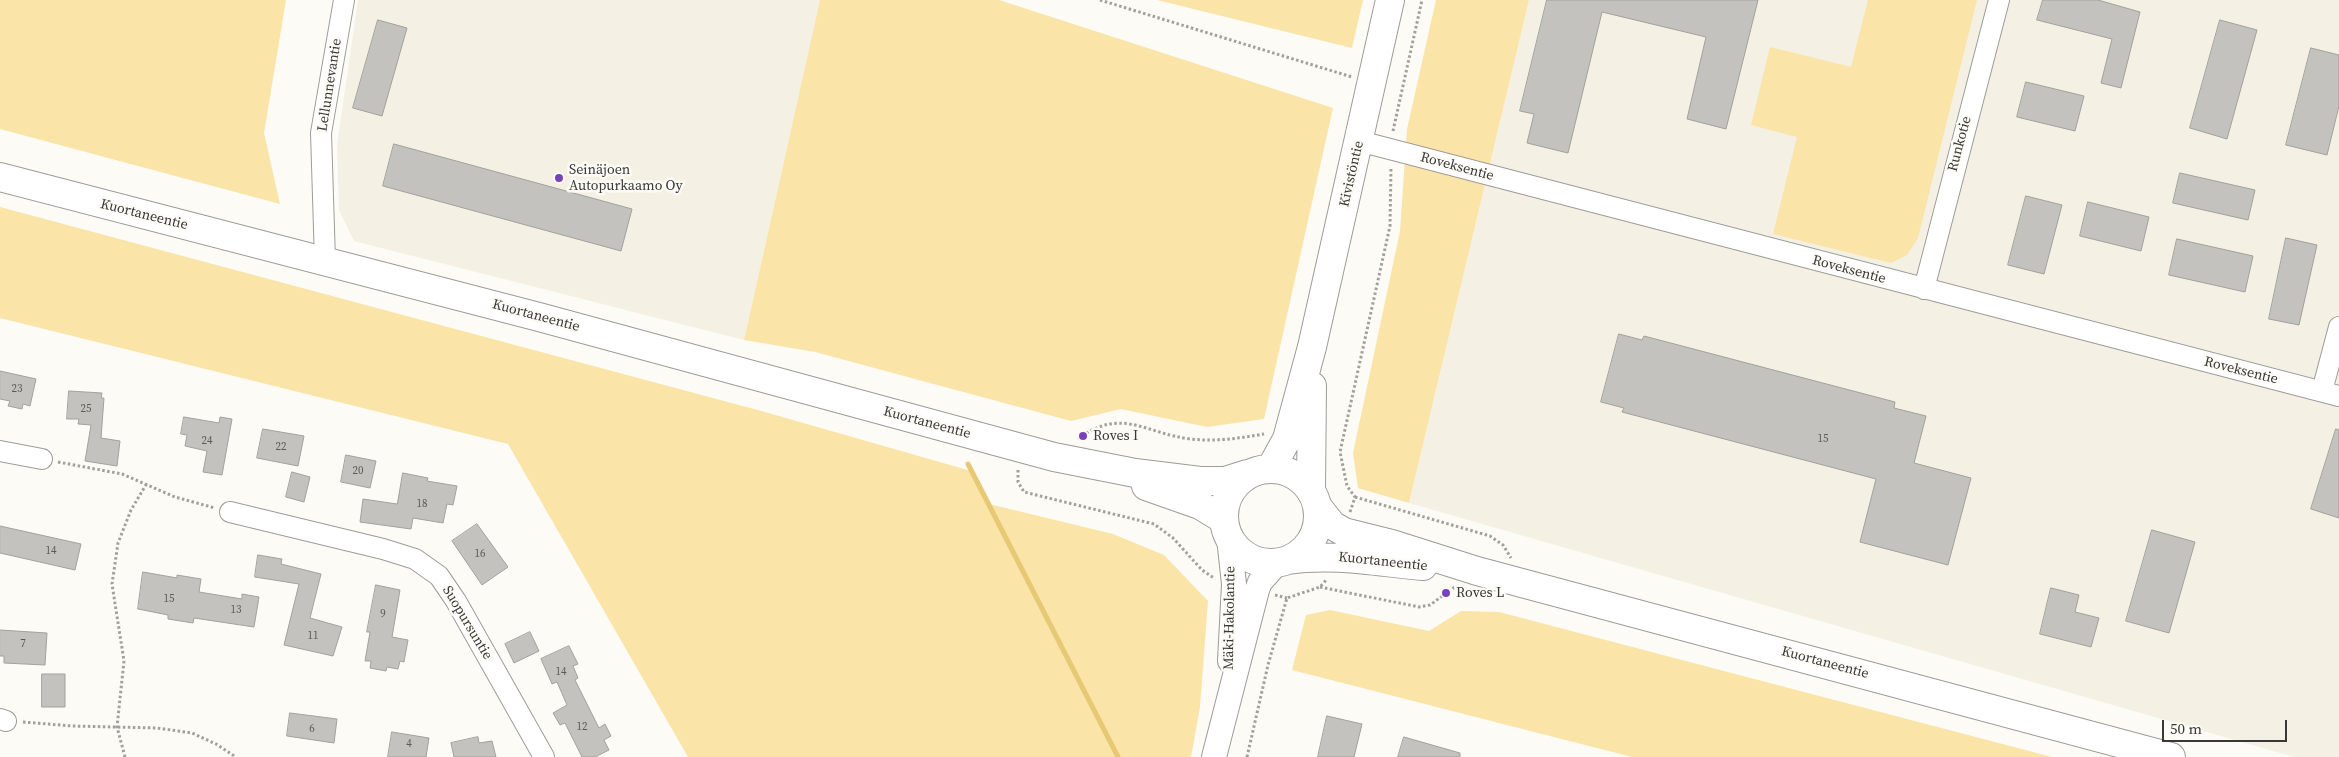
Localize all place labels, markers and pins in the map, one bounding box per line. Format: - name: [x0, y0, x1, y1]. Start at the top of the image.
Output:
- place label: Seinäjoen Autopurkaamo Oy: [569, 162, 683, 194]
- marker: Seinäjoen Autopurkaamo Oy: [553, 172, 565, 184]
- place label: Roves I: [1093, 428, 1138, 444]
- marker: Roves I: [1077, 430, 1089, 442]
- place label: Roves L: [1456, 585, 1504, 601]
- marker: Roves L: [1440, 587, 1452, 599]

